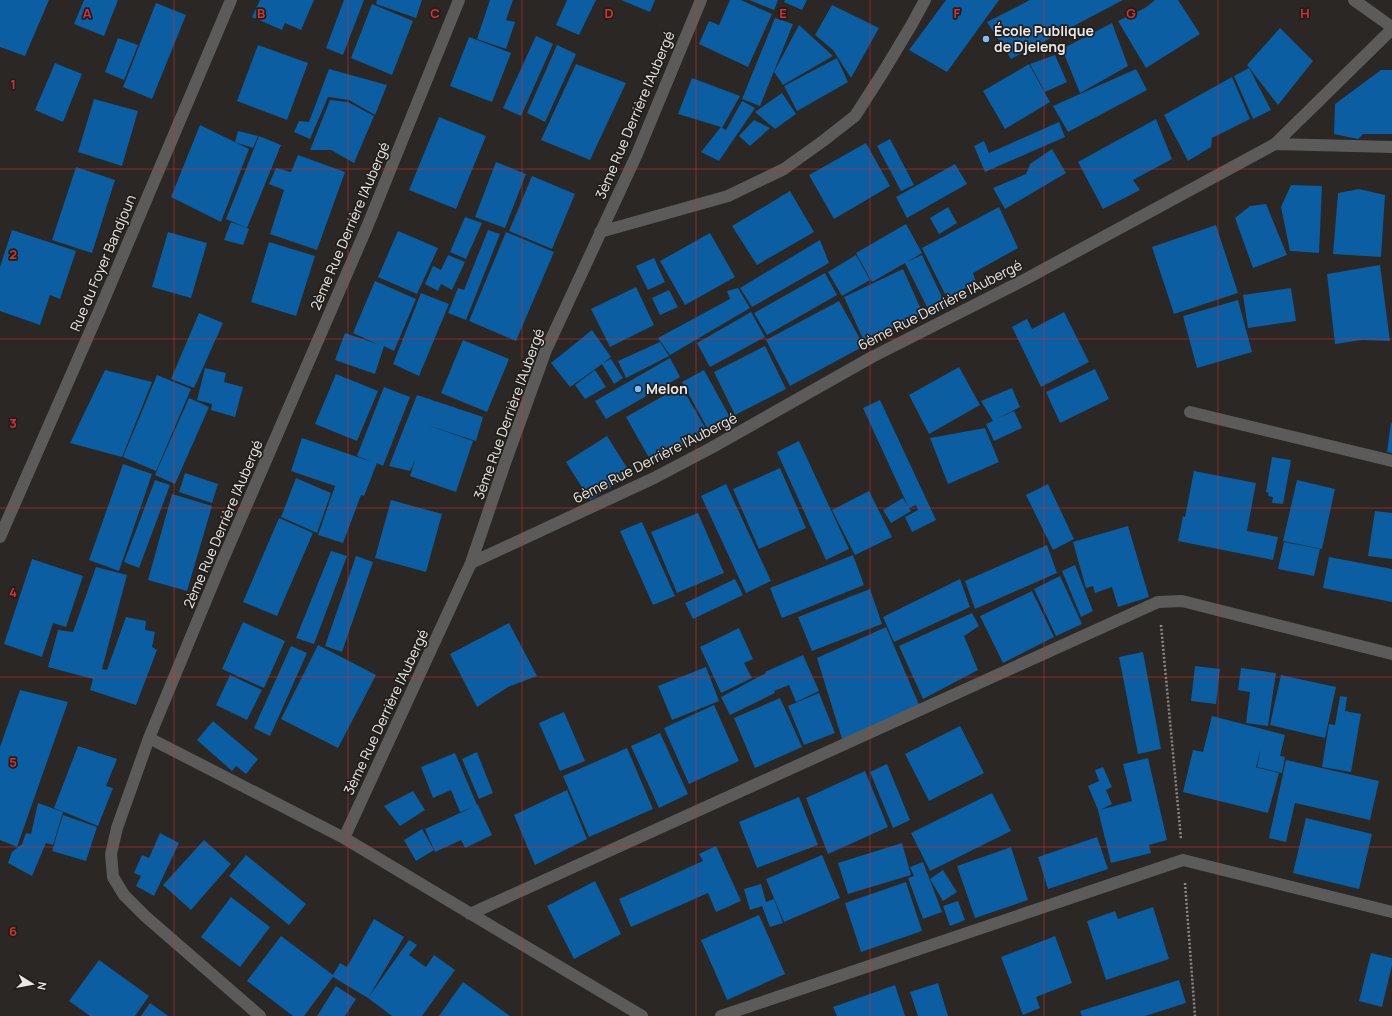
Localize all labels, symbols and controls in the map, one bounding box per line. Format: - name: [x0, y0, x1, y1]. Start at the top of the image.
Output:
- text: A: [83, 4, 92, 22]
- text: B: [257, 4, 265, 22]
- text: C: [430, 4, 440, 22]
- text: D: [604, 4, 614, 22]
- text: E: [779, 4, 787, 22]
- text: F: [954, 4, 961, 22]
- text: G: [1126, 4, 1136, 22]
- text: H: [1300, 4, 1310, 22]
- place label: École Publique de Djeleng: [994, 21, 1094, 56]
- street label: 3ème Rue Derrière l'Aubergé: [590, 28, 679, 202]
- marker: École Publique de Djeleng: [981, 34, 991, 44]
- text: 1: [10, 75, 16, 93]
- street label: 2ème Rue Derrière l'Aubergé: [305, 139, 394, 313]
- street label: Rue du Foyer Bandjoun: [65, 192, 140, 334]
- text: 2: [9, 245, 17, 263]
- street label: 6ème Rue Derrière l'Aubergé: [855, 255, 1025, 354]
- street label: 3ème Rue Derrière l'Aubergé: [469, 326, 548, 502]
- place label: Melon: [646, 379, 688, 398]
- marker: Melon: [633, 384, 643, 394]
- street label: 6ème Rue Derrière l'Aubergé: [570, 408, 740, 507]
- text: 3: [9, 414, 17, 432]
- street label: 2ème Rue Derrière l'Aubergé: [178, 437, 267, 611]
- text: 4: [9, 583, 17, 601]
- street label: 3ème Rue Derrière l'Aubergé: [339, 626, 432, 798]
- text: 5: [9, 753, 17, 771]
- text: 6: [9, 922, 17, 940]
- north arrow: [12, 964, 52, 1004]
- text: N: [34, 981, 50, 991]

